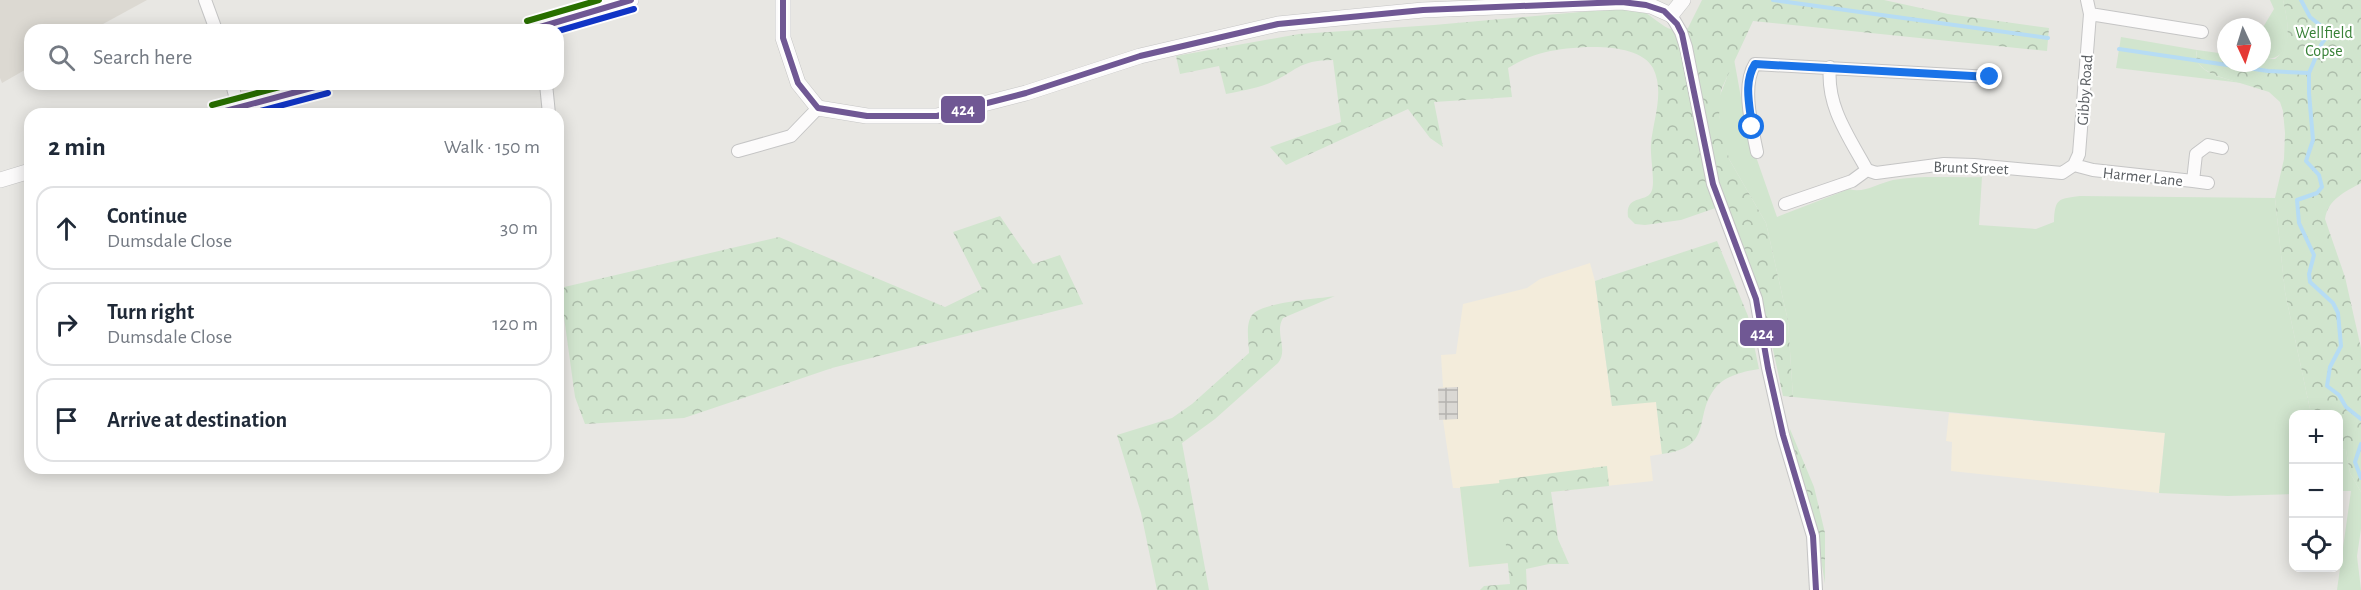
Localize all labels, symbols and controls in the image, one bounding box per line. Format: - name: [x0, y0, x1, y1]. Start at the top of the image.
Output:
- north arrow: [2217, 18, 2271, 72]
- search box: [24, 24, 564, 90]
- park label: Wellfield Copse: [2295, 25, 2353, 59]
- icon: search: [45, 41, 78, 74]
- text: Search here: [93, 46, 192, 68]
- street label: Gibby Road: [2075, 54, 2096, 126]
- route end: [1976, 63, 2002, 89]
- line badge: 424: [940, 95, 986, 124]
- text: 424: [951, 102, 975, 118]
- route start: [1738, 113, 1764, 139]
- text: 2 min: [48, 134, 106, 160]
- text: Walk · 150 m: [444, 137, 540, 157]
- street label: Brunt Street: [1933, 159, 2009, 177]
- street label: Harmer Lane: [2102, 165, 2184, 189]
- text: Continue: [107, 205, 187, 227]
- icon: ahead: [50, 212, 83, 245]
- text: 30 m: [500, 218, 538, 238]
- text: Dumsdale Close: [107, 231, 232, 251]
- text: Turn right: [107, 301, 194, 323]
- icon: right: [50, 308, 83, 341]
- text: 120 m: [492, 314, 538, 334]
- line badge: 424: [1739, 319, 1785, 347]
- text: 424: [1750, 326, 1774, 342]
- text: Dumsdale Close: [107, 327, 232, 347]
- icon: arrive: [50, 404, 83, 437]
- text: Arrive at destination: [107, 409, 287, 431]
- map controls: [2289, 410, 2343, 572]
- button: +: [2289, 410, 2343, 464]
- button: −: [2289, 464, 2343, 518]
- button: locate: [2289, 518, 2343, 572]

